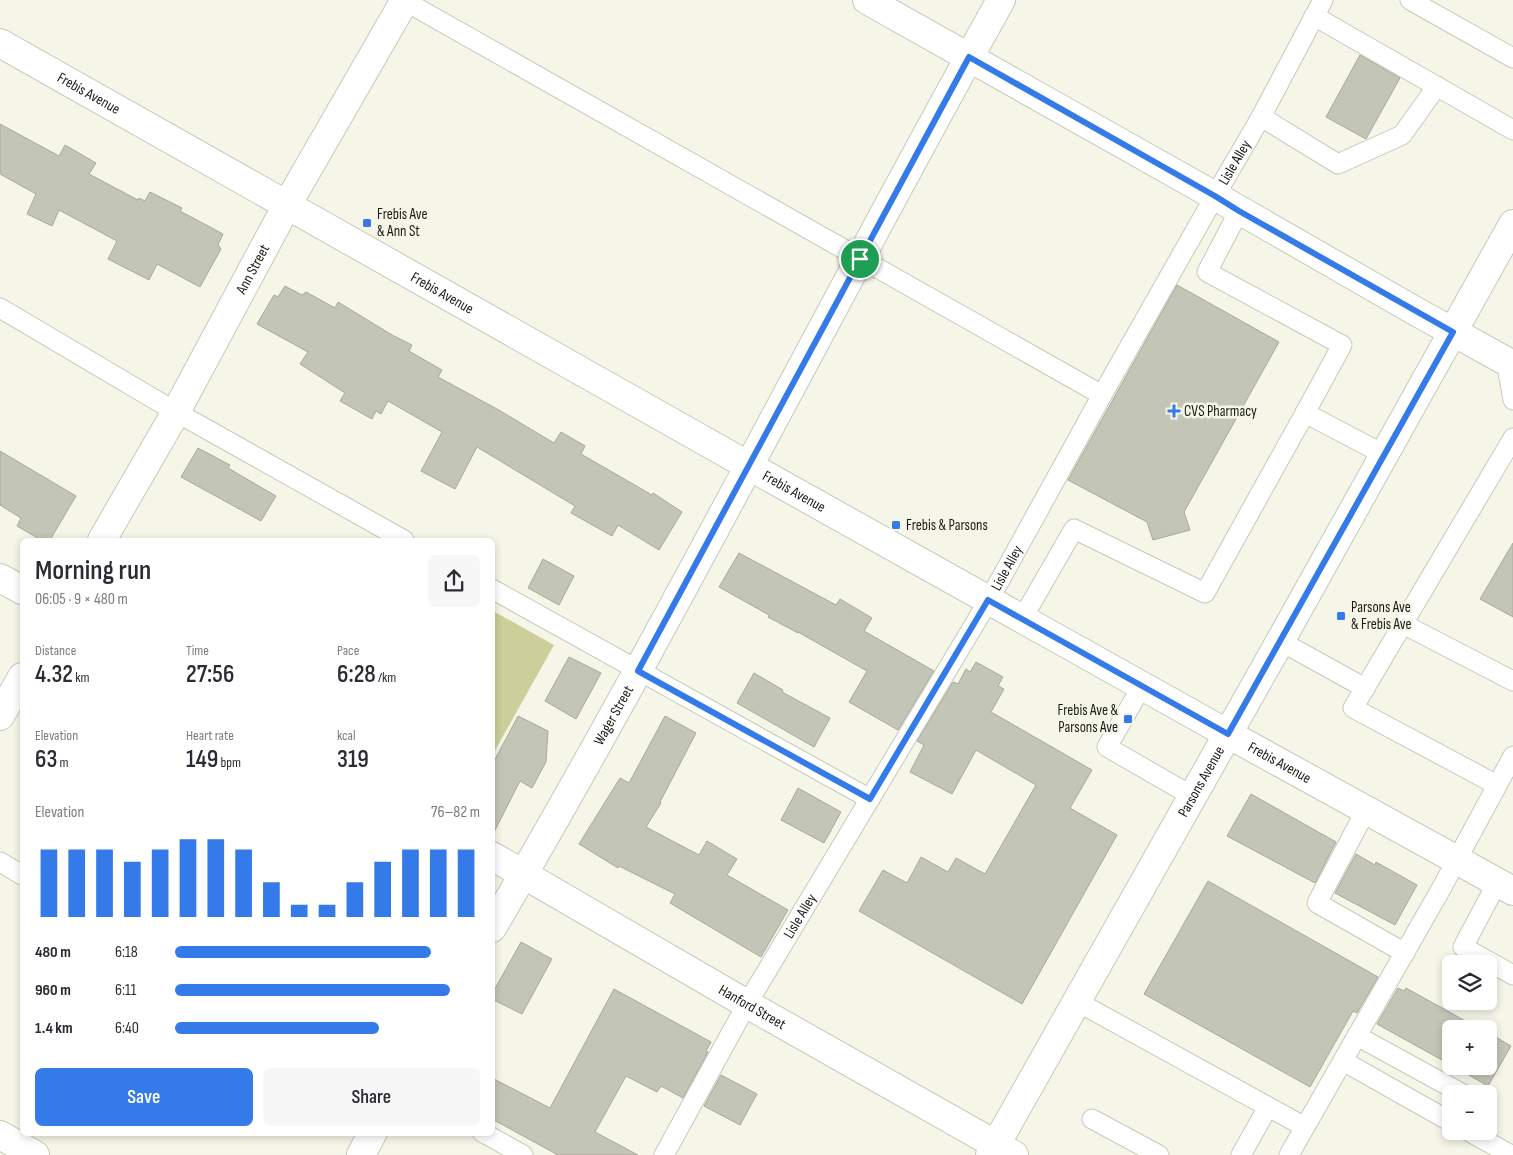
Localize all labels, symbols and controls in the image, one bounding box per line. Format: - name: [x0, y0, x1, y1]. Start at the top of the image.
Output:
- street label: Frebis Avenue: [54, 68, 123, 119]
- street label: Lisle Alley: [1214, 137, 1256, 189]
- place label: Frebis Ave & Ann St: [377, 205, 428, 241]
- marker: Frebis Ave & Ann St: [361, 217, 373, 229]
- pin: [839, 238, 881, 280]
- street label: Ann Street: [232, 241, 274, 298]
- icon: arrive: [846, 245, 874, 273]
- street label: Frebis Avenue: [407, 268, 477, 319]
- place label: CVS Pharmacy: [1184, 402, 1257, 421]
- marker: CVS Pharmacy: [1168, 405, 1180, 417]
- street label: Frebis Avenue: [759, 467, 829, 517]
- place label: Frebis & Parsons: [906, 516, 988, 535]
- marker: Frebis & Parsons: [890, 519, 902, 531]
- street label: Lisle Alley: [987, 542, 1027, 594]
- text: Morning run: [35, 554, 151, 587]
- button: share: [428, 555, 480, 607]
- text: 06:05 · 9 × 480 m: [35, 590, 128, 609]
- place label: Parsons Ave & Frebis Ave: [1351, 598, 1411, 634]
- marker: Parsons Ave & Frebis Ave: [1335, 610, 1347, 622]
- text: Distance: [35, 642, 76, 659]
- text: Time: [186, 642, 209, 659]
- text: Pace: [337, 642, 359, 659]
- text: 4.32: [35, 659, 73, 690]
- text: 27:56: [186, 659, 234, 690]
- text: 6:28: [337, 659, 376, 690]
- text: km: [73, 669, 90, 686]
- text: /km: [376, 669, 396, 686]
- street label: Wager Street: [590, 682, 638, 749]
- place label: Frebis Ave & Parsons Ave: [1058, 701, 1118, 737]
- marker: Frebis Ave & Parsons Ave: [1122, 713, 1134, 725]
- text: Elevation: [35, 727, 78, 744]
- text: Heart rate: [186, 727, 234, 744]
- text: kcal: [337, 727, 356, 744]
- street label: Frebis Avenue: [1245, 738, 1314, 788]
- street label: Parsons Avenue: [1174, 743, 1229, 821]
- text: 63: [35, 744, 57, 775]
- text: 149: [186, 744, 218, 775]
- text: 319: [337, 744, 369, 775]
- text: m: [57, 754, 69, 771]
- text: bpm: [218, 754, 241, 771]
- text: Elevation: [35, 803, 84, 822]
- text: 76–82 m: [431, 803, 480, 822]
- street label: Lisle Alley: [779, 890, 821, 942]
- text: 480 m: [35, 943, 71, 962]
- text: 6:18: [115, 943, 138, 962]
- map controls: [1442, 955, 1497, 1140]
- button: layers: [1442, 955, 1497, 1010]
- text: 960 m: [35, 981, 71, 1000]
- text: 6:11: [115, 981, 136, 1000]
- street label: Hanford Street: [715, 981, 790, 1034]
- text: 1.4 km: [35, 1019, 73, 1038]
- text: 6:40: [115, 1019, 139, 1038]
- button: +: [1442, 1020, 1497, 1075]
- button: Save: [35, 1068, 253, 1126]
- button: Share: [263, 1068, 480, 1126]
- button: −: [1442, 1085, 1497, 1140]

